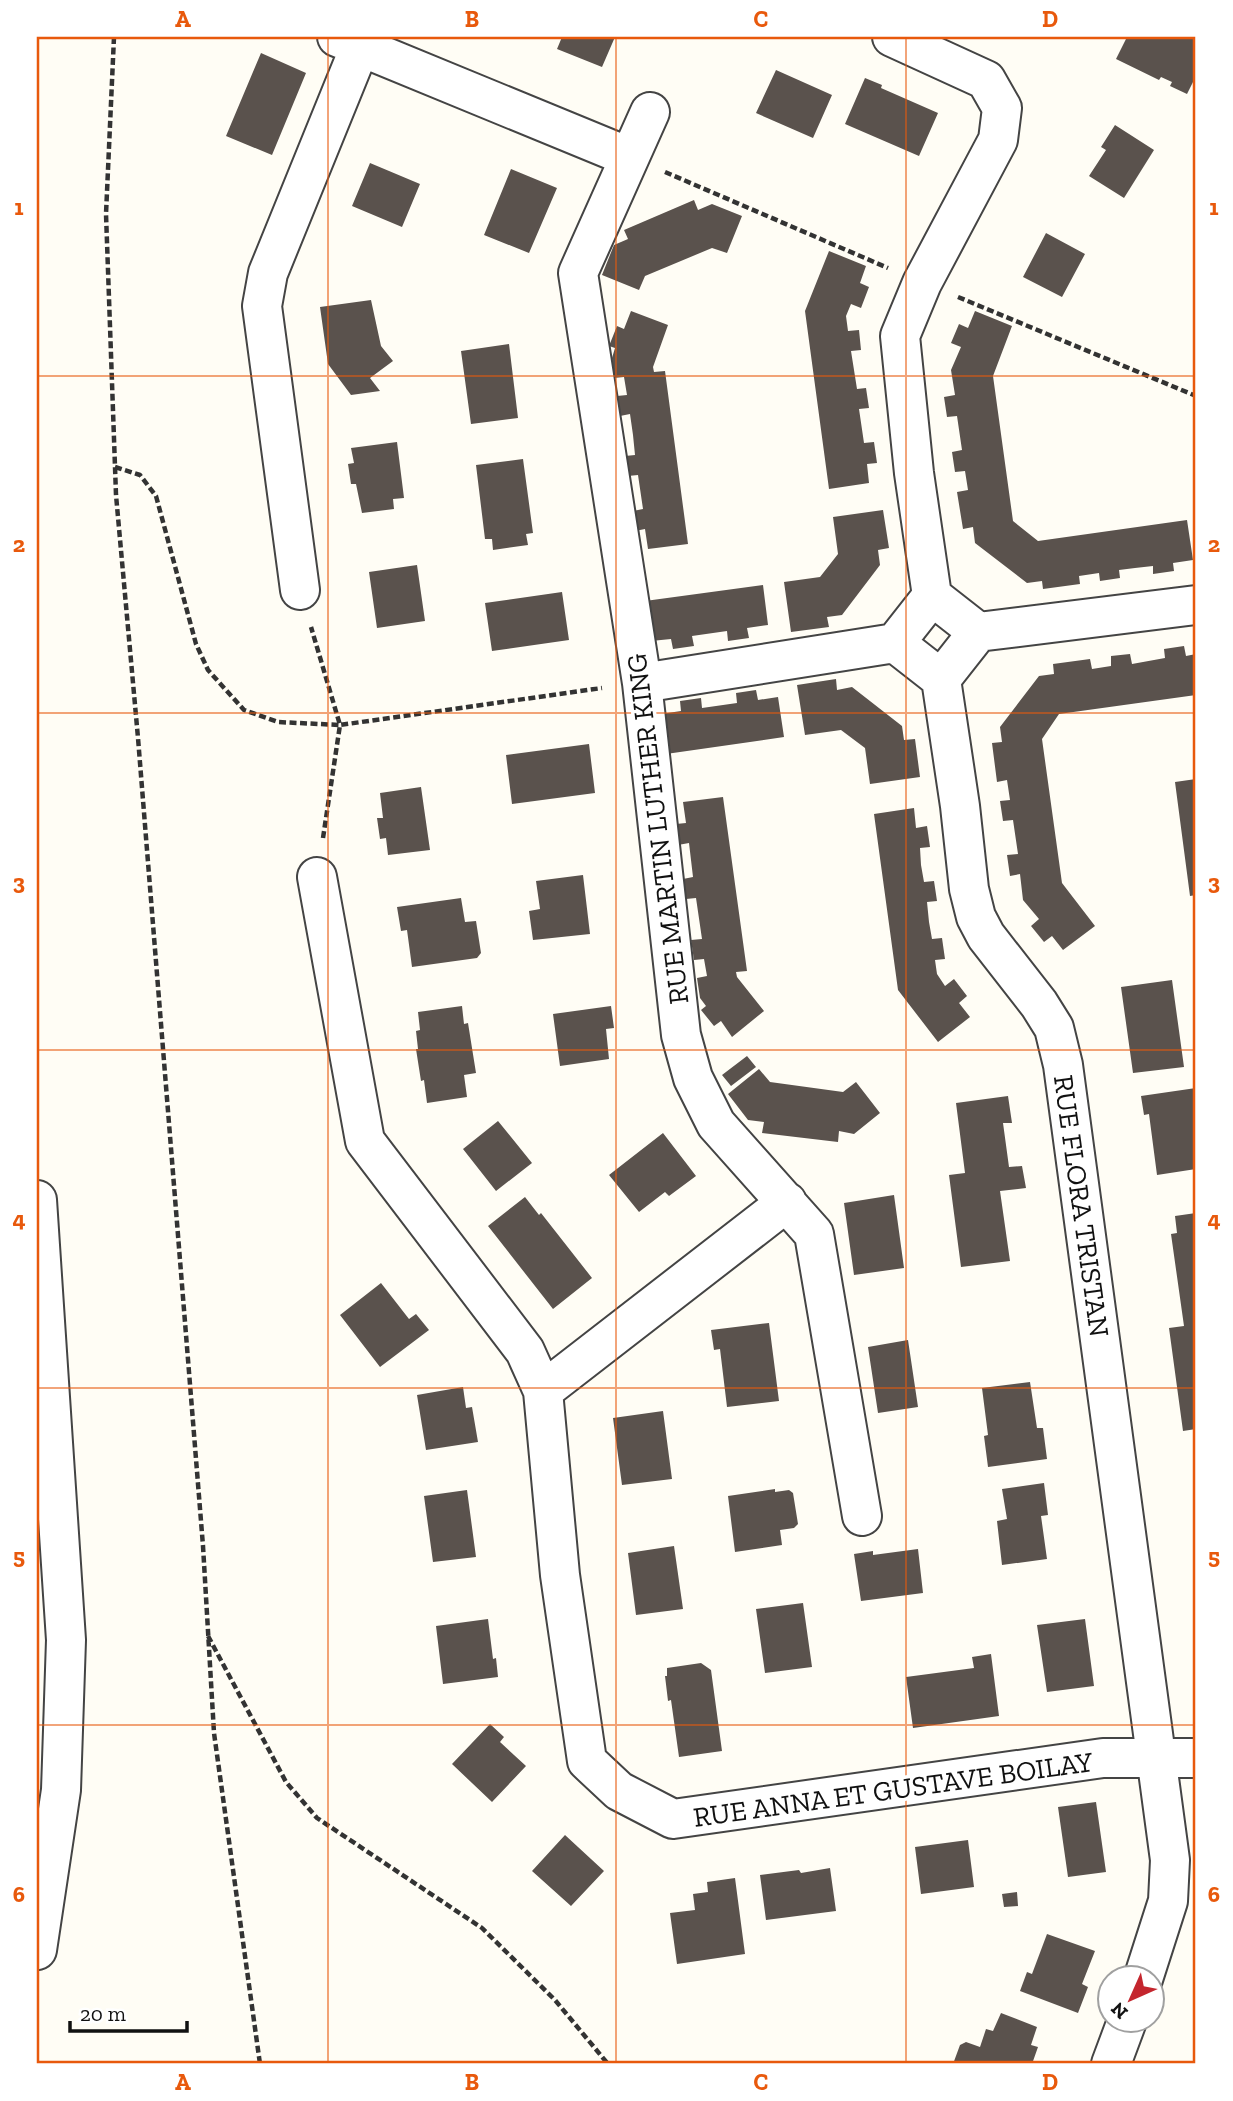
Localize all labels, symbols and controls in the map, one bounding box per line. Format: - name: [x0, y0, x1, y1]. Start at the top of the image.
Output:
- text: A: [175, 5, 191, 33]
- text: B: [465, 5, 479, 33]
- text: C: [754, 5, 768, 33]
- text: D: [1042, 5, 1058, 33]
- text: 1: [14, 193, 24, 221]
- text: 1: [1209, 193, 1219, 221]
- text: 2: [13, 530, 25, 558]
- text: 2: [1208, 530, 1220, 558]
- street label: RUE MARTIN LUTHER KING: [620, 652, 695, 1006]
- text: 3: [13, 868, 25, 896]
- text: 3: [1208, 868, 1220, 896]
- street label: RUE FLORA TRISTAN: [1047, 1073, 1116, 1339]
- text: 4: [12, 1205, 26, 1233]
- text: 4: [1207, 1205, 1221, 1233]
- text: 5: [13, 1542, 25, 1570]
- text: 5: [1208, 1542, 1220, 1570]
- street label: RUE ANNA ET GUSTAVE BOILAY: [691, 1745, 1096, 1834]
- text: 6: [13, 1880, 25, 1908]
- text: 6: [1208, 1880, 1220, 1908]
- north arrow: [1096, 1965, 1166, 2035]
- scale bar: [70, 1989, 187, 2033]
- text: N: [1106, 1997, 1133, 2024]
- text: 20 m: [80, 2001, 126, 2026]
- text: A: [175, 2068, 191, 2096]
- text: B: [465, 2068, 479, 2096]
- text: C: [754, 2068, 768, 2096]
- text: D: [1042, 2068, 1058, 2096]

